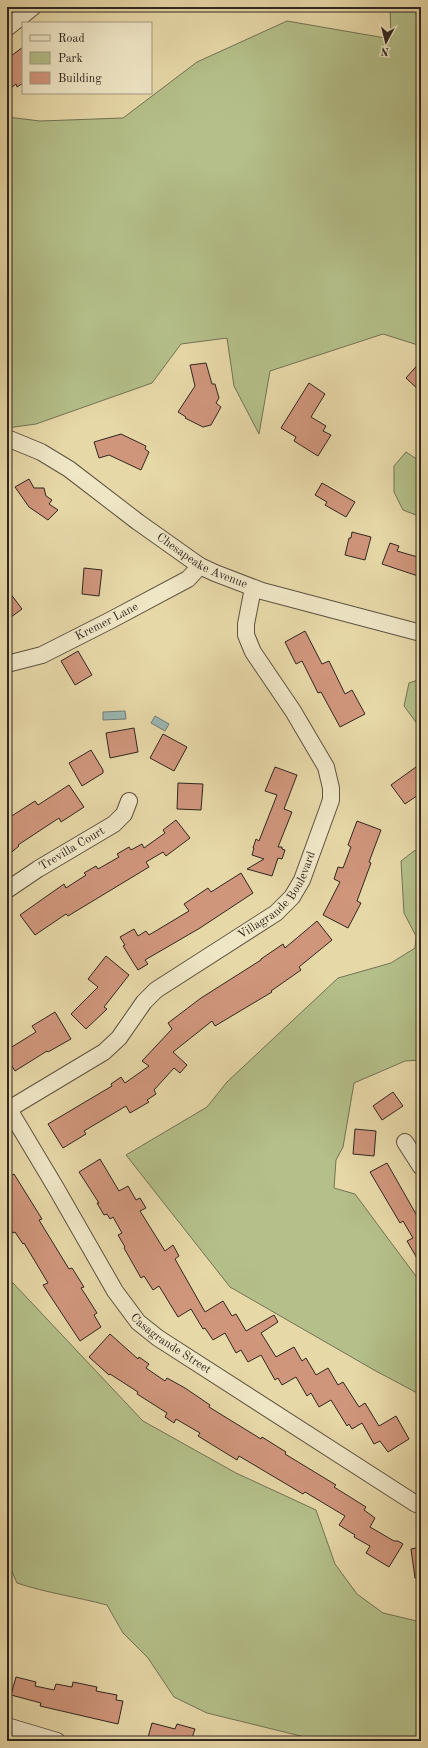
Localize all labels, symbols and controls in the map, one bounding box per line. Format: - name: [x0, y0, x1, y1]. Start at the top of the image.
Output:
- legend: [22, 22, 152, 94]
- north arrow: [366, 22, 406, 62]
- text: Road: [58, 33, 85, 45]
- text: N: [380, 44, 390, 56]
- text: Park: [58, 53, 83, 65]
- text: Building: [58, 73, 102, 85]
- street label: Chesapeake Avenue: [154, 531, 249, 591]
- street label: Kremer Lane: [74, 600, 141, 643]
- street label: Trevilla Court: [37, 825, 107, 873]
- street label: Villagrande Boulevard: [236, 850, 318, 942]
- street label: Casagrande Street: [128, 1311, 213, 1376]

